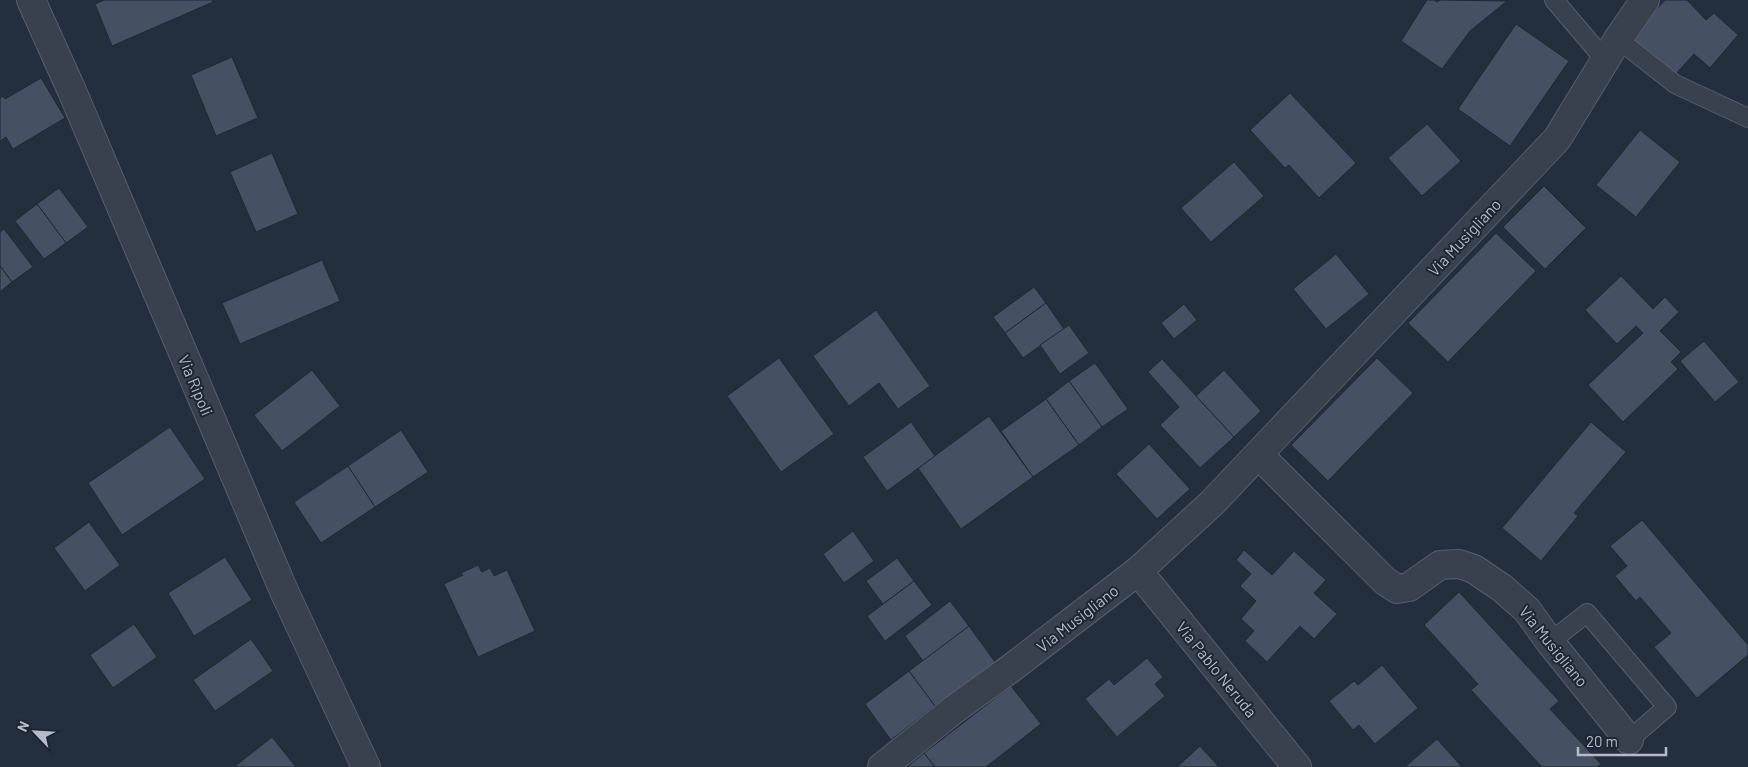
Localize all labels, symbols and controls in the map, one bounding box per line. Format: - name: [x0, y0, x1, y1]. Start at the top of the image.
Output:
- street label: Via Musigliano: [1423, 195, 1505, 279]
- street label: Via Ripoli: [175, 352, 217, 418]
- street label: Via Musigliano: [1032, 580, 1122, 656]
- street label: Via Musigliano: [1516, 602, 1592, 690]
- street label: Via Pablo Neruda: [1173, 617, 1261, 721]
- north arrow: [10, 707, 60, 757]
- text: N: [13, 718, 32, 734]
- scale bar: [1578, 724, 1666, 756]
- text: 20 m: [1586, 732, 1618, 750]

